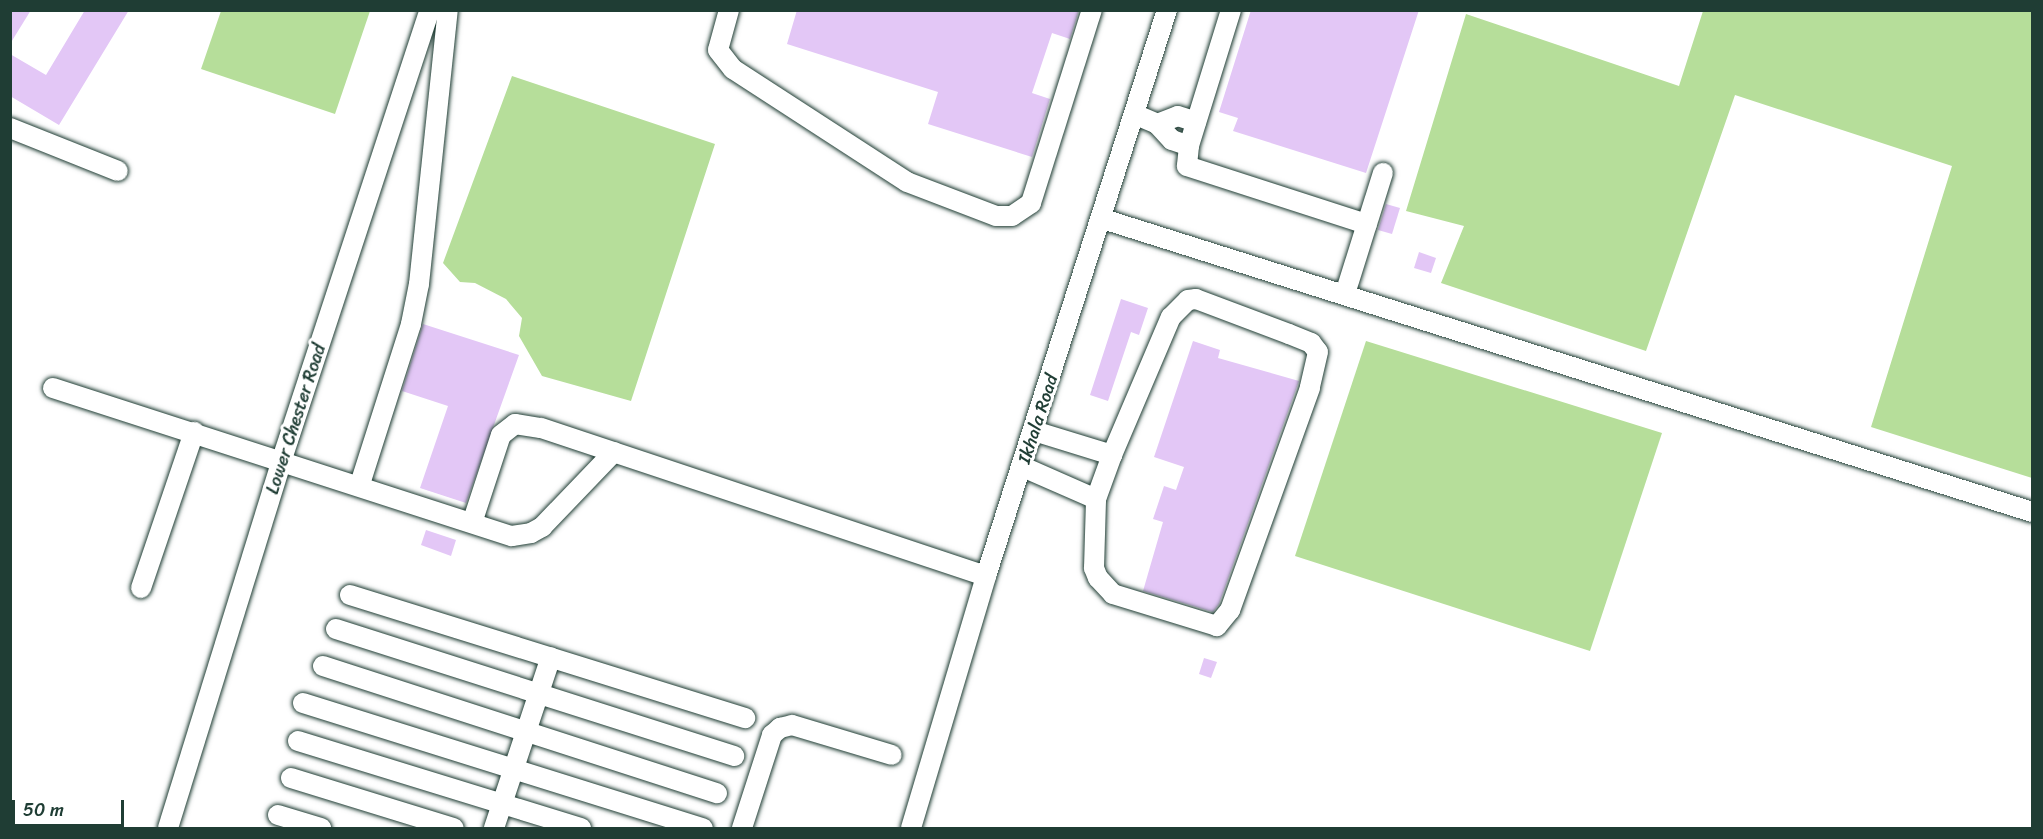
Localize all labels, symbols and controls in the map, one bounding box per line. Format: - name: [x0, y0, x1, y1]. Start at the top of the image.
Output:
- street label: Lower Chester Road: [262, 341, 330, 497]
- street label: Ikhala Road: [1013, 372, 1063, 466]
- scale bar: [15, 788, 128, 826]
- text: 50 m: [23, 794, 64, 826]

